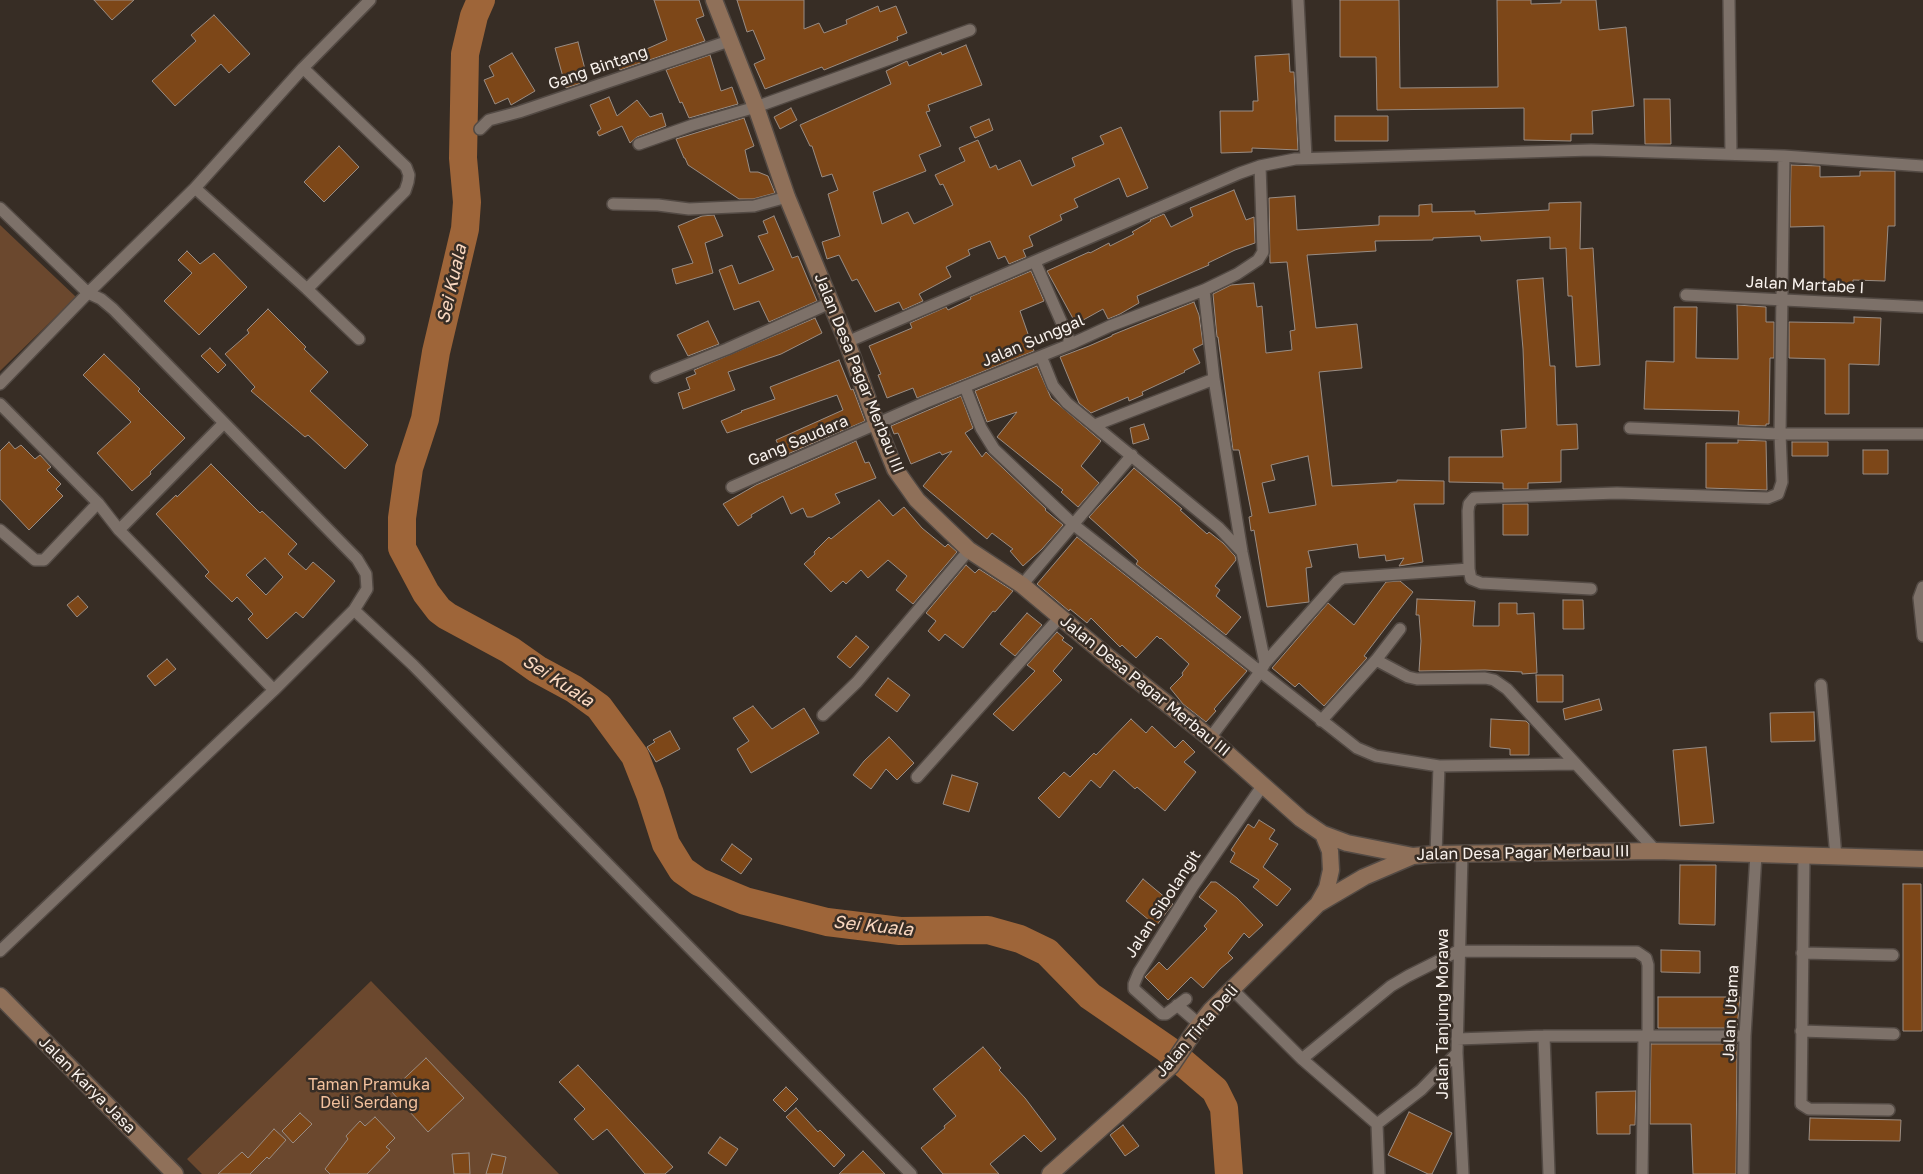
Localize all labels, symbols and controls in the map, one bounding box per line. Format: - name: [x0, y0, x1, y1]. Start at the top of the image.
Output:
- street label: Gang Bintang: [546, 42, 650, 94]
- water label: Sei Kuala: [432, 242, 472, 326]
- street label: Jalan Desa Pagar Merbau III: [810, 271, 908, 475]
- street label: Jalan Martabe I: [1745, 272, 1865, 298]
- street label: Jalan Sunggal: [979, 311, 1087, 371]
- street label: Gang Saudara: [745, 411, 851, 471]
- street label: Jalan Desa Pagar Merbau III: [1056, 611, 1234, 761]
- water label: Sei Kuala: [518, 650, 598, 712]
- street label: Jalan Desa Pagar Merbau III: [1416, 842, 1630, 864]
- street label: Jalan Sibolangit: [1121, 847, 1205, 961]
- water label: Sei Kuala: [832, 911, 914, 941]
- street label: Jalan Tanjung Morawa: [1433, 929, 1453, 1099]
- street label: Jalan Utama: [1719, 964, 1743, 1062]
- street label: Jalan Tirta Deli: [1152, 981, 1242, 1081]
- street label: Jalan Karya Jasa: [34, 1032, 140, 1138]
- park label: Taman Pramuka Deli Serdang: [308, 1075, 430, 1113]

